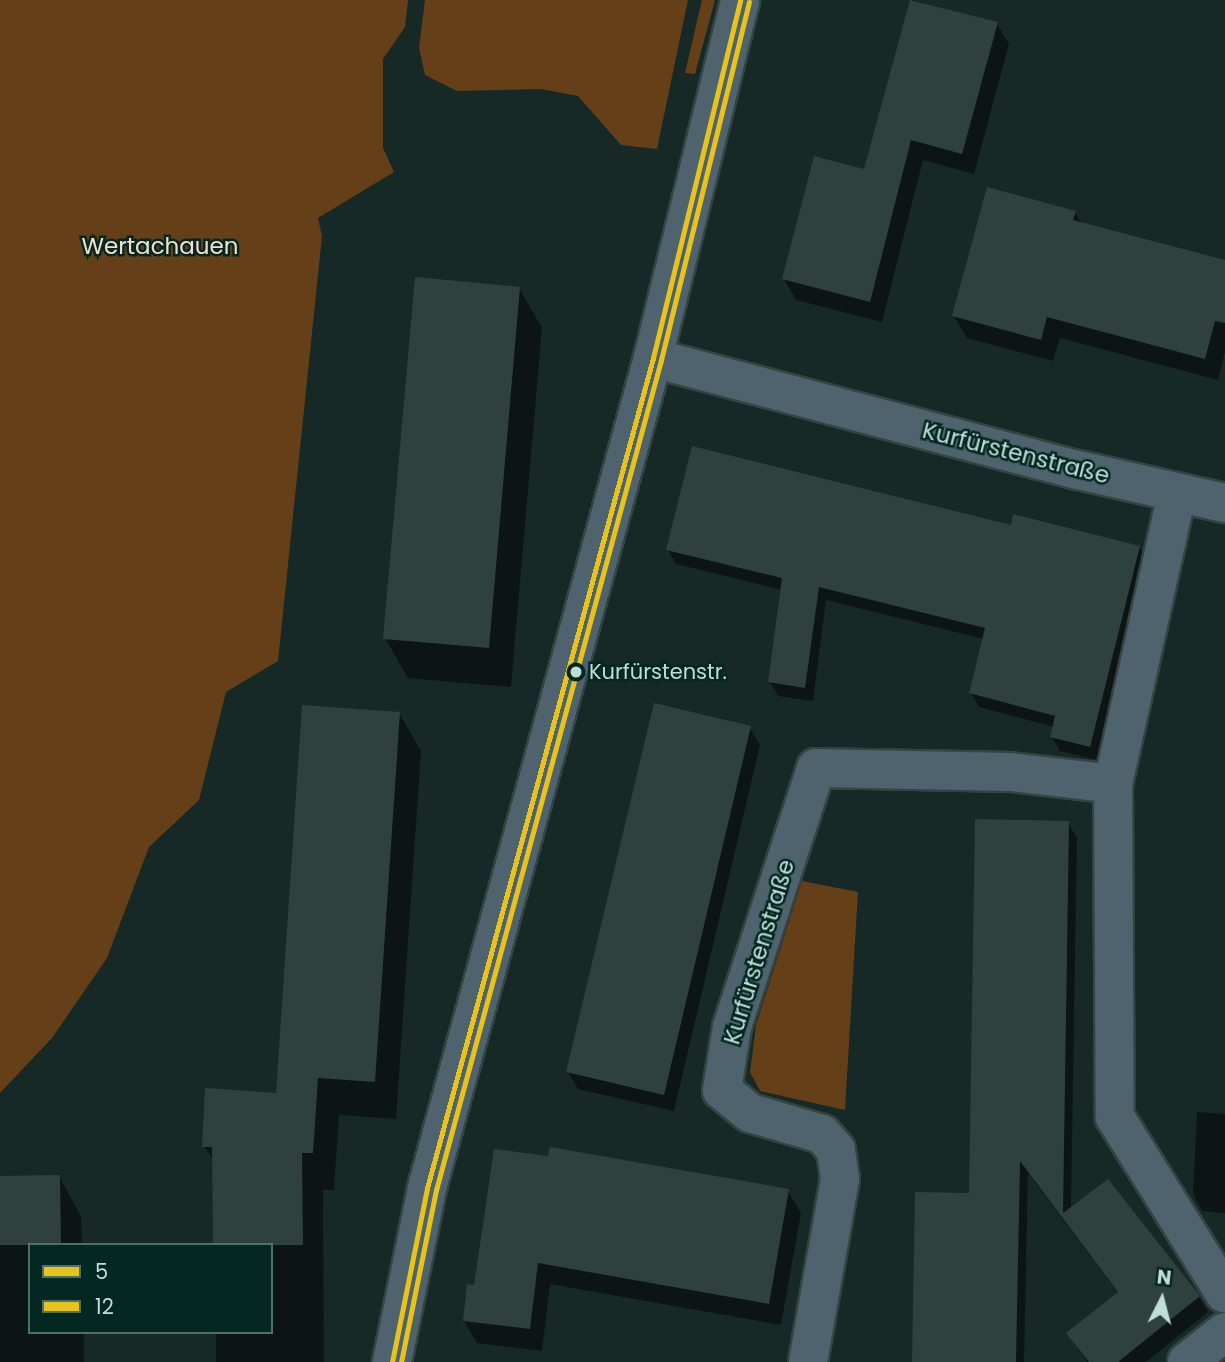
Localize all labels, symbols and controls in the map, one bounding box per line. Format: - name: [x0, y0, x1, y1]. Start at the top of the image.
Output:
- park label: Wertachauen: [81, 232, 239, 260]
- street label: Kurfürstenstraße: [920, 416, 1112, 490]
- place label: Kurfürstenstr.: [589, 659, 727, 685]
- marker: Kurfürstenstr.: [569, 665, 583, 679]
- street label: Kurfürstenstraße: [718, 856, 800, 1048]
- legend: [28, 1243, 273, 1334]
- text: 5: [95, 1257, 108, 1286]
- text: N: [1156, 1263, 1173, 1292]
- north arrow: [1127, 1264, 1197, 1334]
- text: 12: [95, 1292, 114, 1321]

